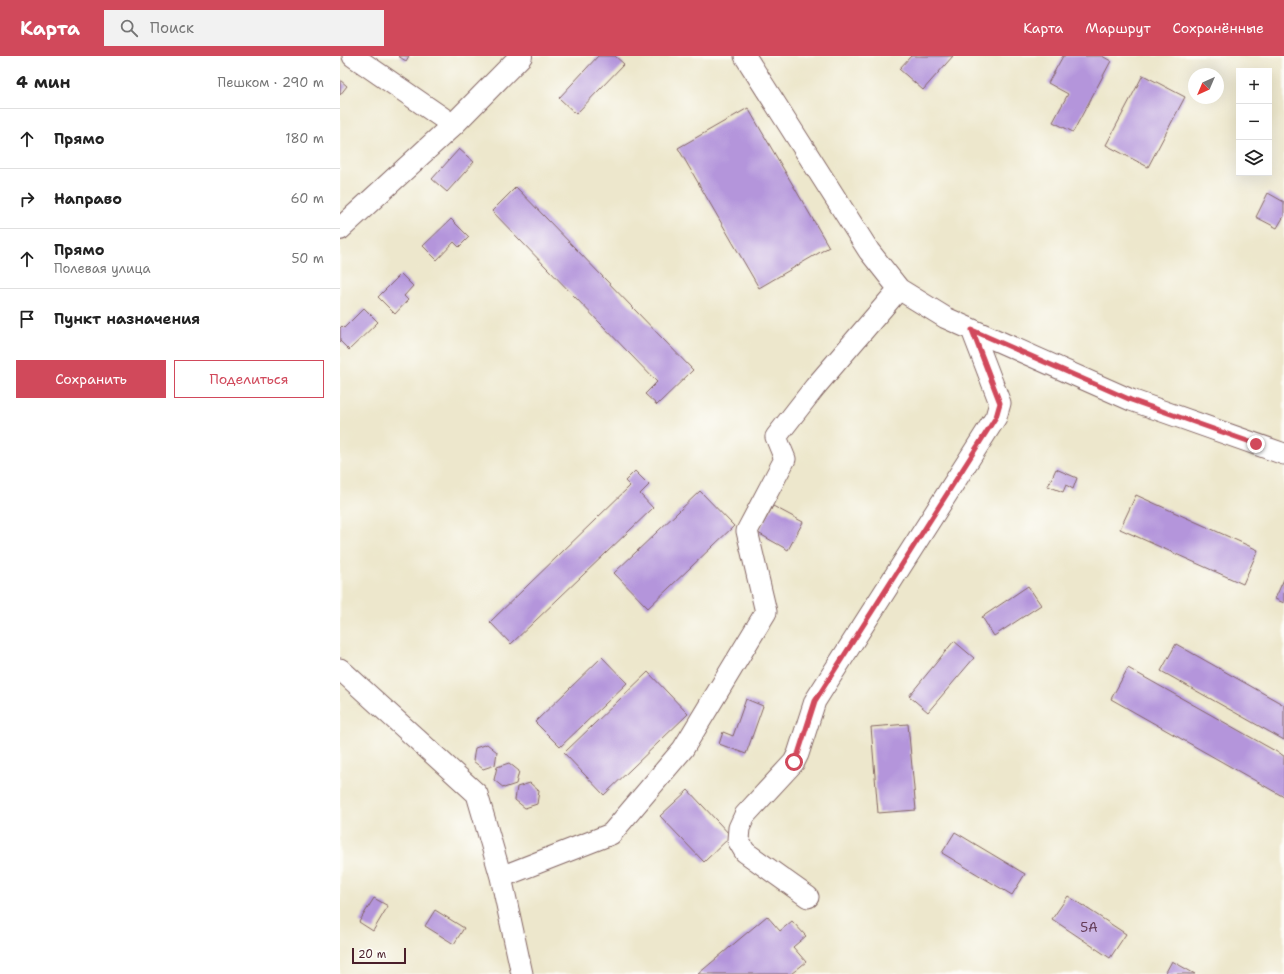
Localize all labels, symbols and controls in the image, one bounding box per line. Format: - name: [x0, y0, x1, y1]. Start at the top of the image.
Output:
- search box: [104, 10, 384, 46]
- text: Карта: [20, 16, 80, 41]
- icon: search: [118, 17, 140, 39]
- text: Поиск: [150, 18, 194, 38]
- text: Карта: [1023, 19, 1063, 37]
- text: Маршрут: [1085, 19, 1151, 37]
- text: Сохранённые: [1173, 19, 1264, 37]
- north arrow: [1188, 68, 1224, 104]
- map controls: [1236, 68, 1272, 176]
- button: +: [1236, 68, 1272, 104]
- text: 4 мин: [16, 71, 71, 93]
- text: Пешком · 290 m: [218, 74, 324, 91]
- button: −: [1236, 104, 1272, 140]
- icon: ahead: [16, 128, 38, 150]
- text: Прямо: [54, 129, 104, 149]
- text: 180 m: [285, 130, 324, 147]
- button: layers: [1236, 140, 1272, 176]
- icon: right: [16, 188, 38, 210]
- text: Направо: [54, 189, 122, 209]
- text: 60 m: [291, 190, 324, 207]
- text: Прямо: [54, 240, 104, 260]
- icon: ahead: [16, 248, 38, 270]
- text: 50 m: [291, 250, 324, 267]
- text: Полевая улица: [54, 260, 151, 277]
- icon: arrive: [16, 308, 38, 330]
- text: Пункт назначения: [54, 309, 200, 329]
- button: Сохранить: [16, 360, 166, 398]
- button: Поделиться: [174, 360, 324, 398]
- route end: [1247, 435, 1265, 453]
- route start: [785, 753, 803, 771]
- house number: 5А: [1080, 919, 1098, 936]
- scale bar: [352, 946, 406, 965]
- text: 20 m: [358, 947, 386, 962]

